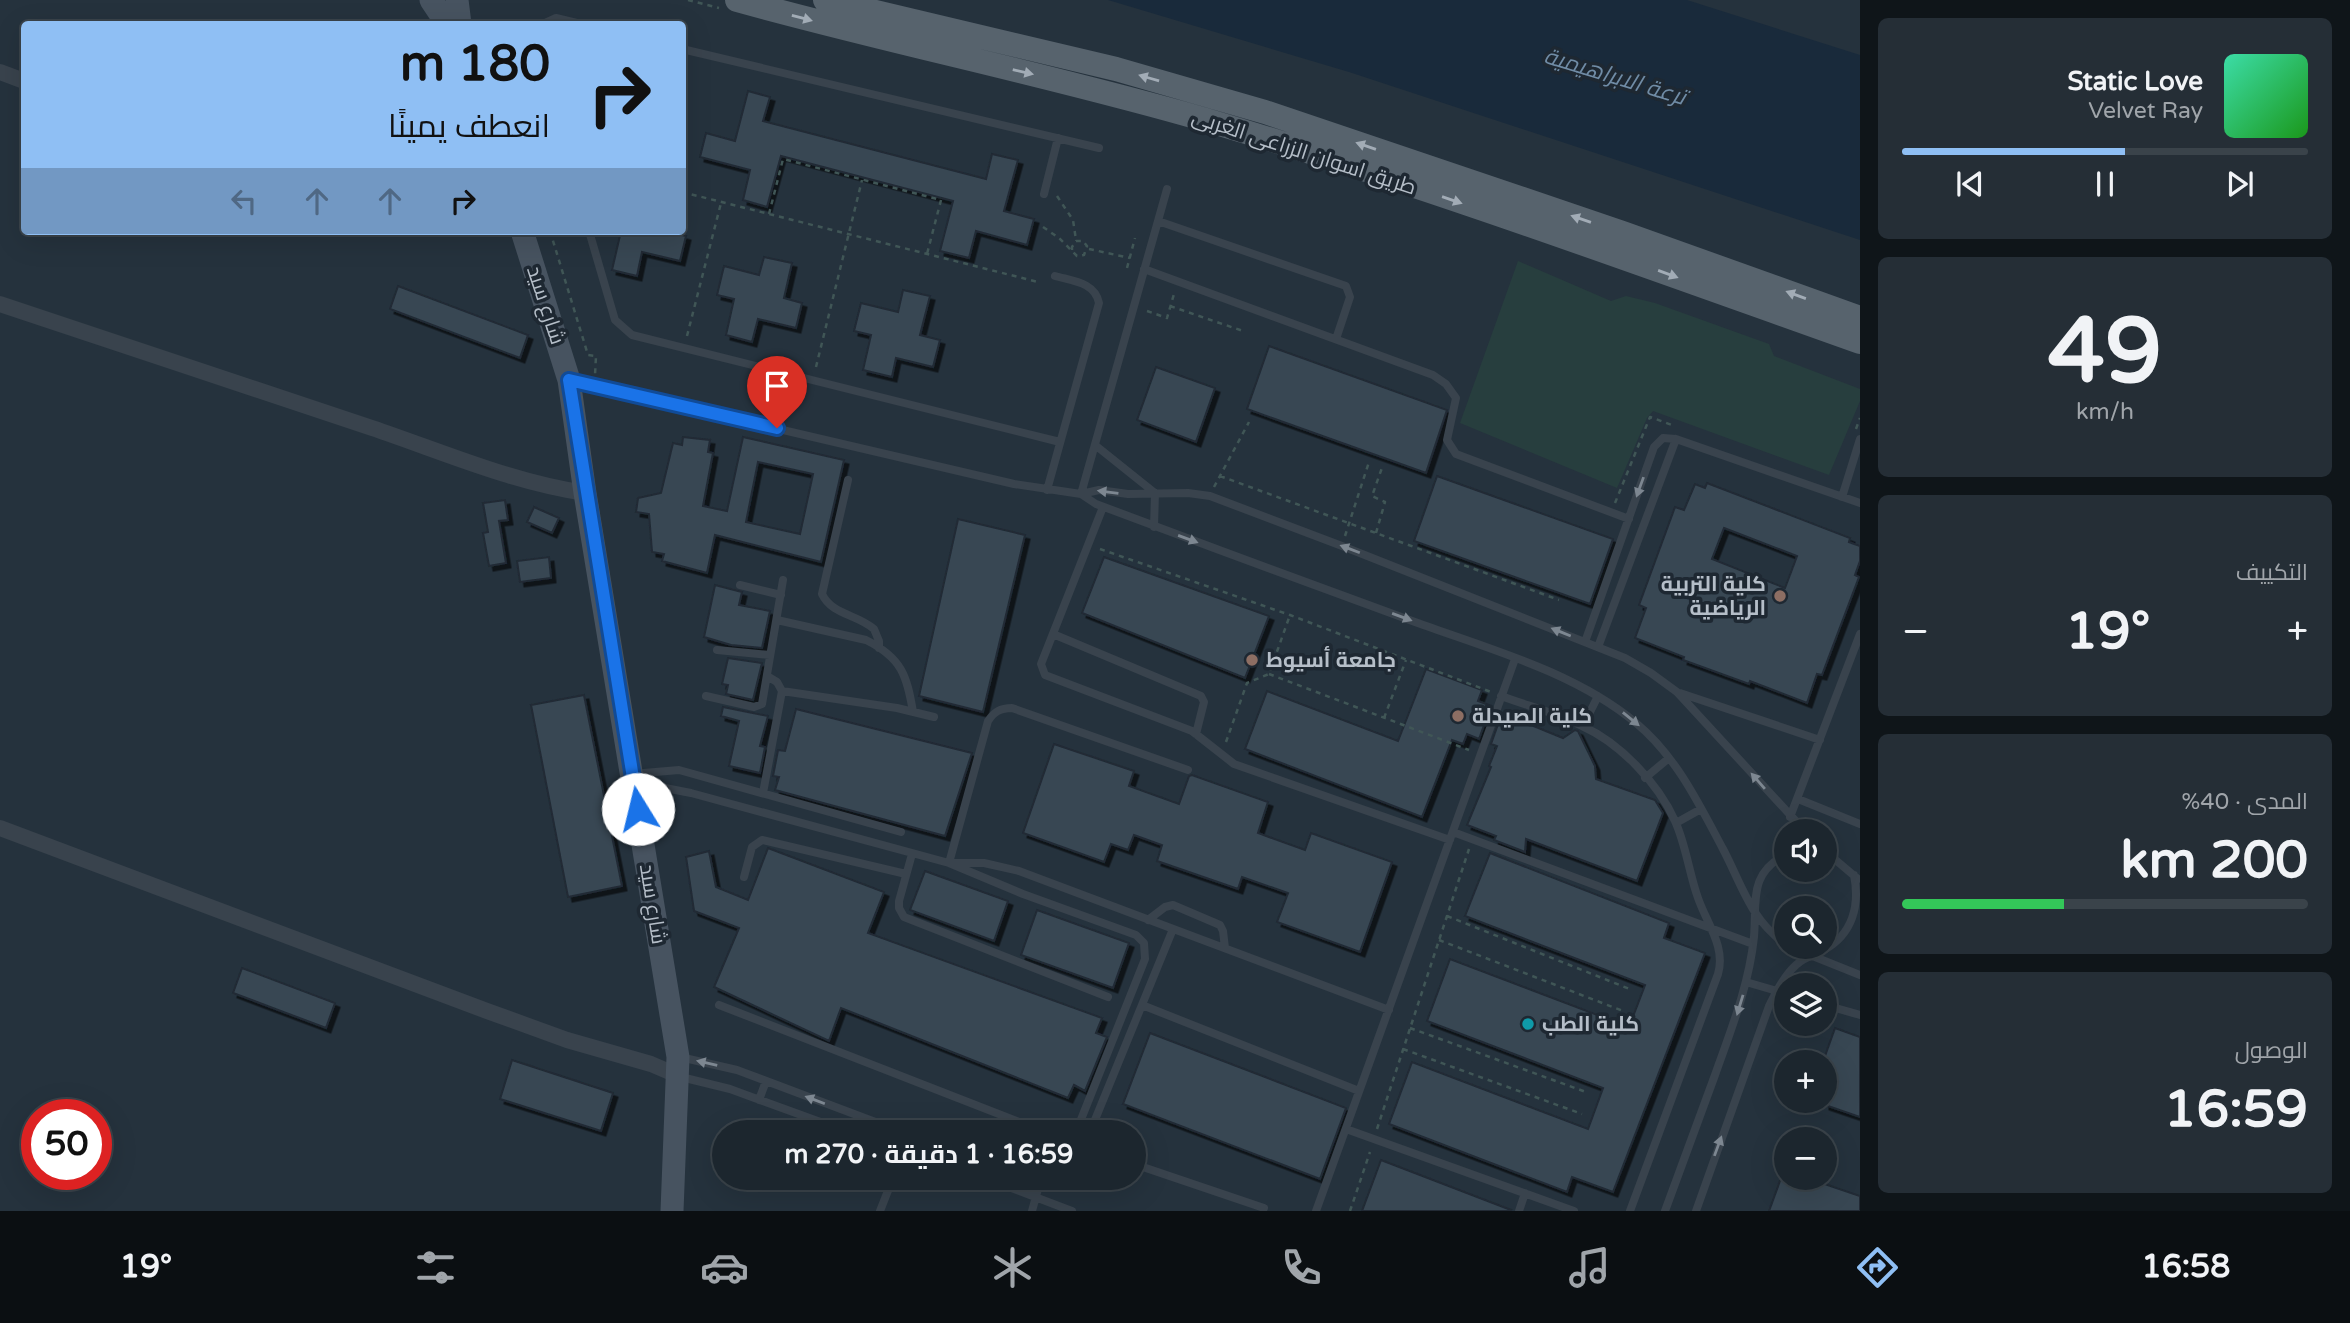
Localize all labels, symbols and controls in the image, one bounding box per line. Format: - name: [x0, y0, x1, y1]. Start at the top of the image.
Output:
- one-way arrow: [792, 13, 814, 24]
- text: 180 m: [400, 35, 550, 94]
- water label: ترعة الابراهيمية: [1540, 42, 1693, 113]
- icon: right: [574, 49, 665, 140]
- text: Static Love: [2067, 66, 2203, 97]
- one-way arrow: [1012, 67, 1034, 78]
- one-way arrow: [1138, 72, 1160, 83]
- text: Velvet Ray: [2088, 97, 2203, 125]
- street label: طريق اسوان الزراعى الغربى: [1189, 104, 1419, 201]
- text: انعطف يمينًا: [388, 108, 550, 146]
- one-way arrow: [1355, 140, 1376, 151]
- icon: previous: [1951, 165, 1989, 203]
- icon: pause: [2086, 165, 2124, 203]
- icon: next: [2221, 165, 2259, 203]
- icon: left: [225, 182, 263, 220]
- icon: ahead: [298, 182, 336, 220]
- icon: ahead: [371, 182, 409, 220]
- icon: right: [444, 182, 482, 220]
- one-way arrow: [1442, 195, 1463, 206]
- one-way arrow: [1571, 213, 1592, 224]
- street label: شارع سيد: [520, 263, 570, 348]
- one-way arrow: [1657, 269, 1678, 280]
- one-way arrow: [1785, 289, 1806, 300]
- text: 49: [2048, 297, 2162, 407]
- pin: [747, 356, 807, 428]
- icon: arrive: [758, 367, 796, 405]
- text: km/h: [2076, 398, 2134, 426]
- one-way arrow: [1634, 477, 1645, 498]
- one-way arrow: [1096, 486, 1118, 497]
- one-way arrow: [1178, 534, 1199, 545]
- one-way arrow: [1339, 543, 1360, 554]
- text: التكييف: [2236, 559, 2308, 587]
- place label: كلية التربية الرياضية: [1661, 572, 1766, 621]
- marker: كلية التربية الرياضية: [1772, 588, 1788, 604]
- text: 19°: [2065, 600, 2150, 663]
- text: −: [1902, 609, 1929, 655]
- text: +: [2287, 609, 2308, 655]
- one-way arrow: [1392, 612, 1413, 623]
- one-way arrow: [1551, 627, 1572, 638]
- place label: جامعة أسيوط: [1266, 646, 1396, 673]
- marker: جامعة أسيوط: [1244, 652, 1260, 668]
- place label: كلية الصيدلة: [1472, 704, 1592, 729]
- marker: كلية الصيدلة: [1450, 708, 1466, 724]
- one-way arrow: [1622, 712, 1640, 727]
- position arrow: [601, 772, 675, 846]
- one-way arrow: [1751, 773, 1767, 790]
- text: المدى · 40%: [2181, 788, 2308, 816]
- map controls: [1774, 819, 1837, 1190]
- button: sound: [1774, 819, 1837, 882]
- text: 200 km: [2120, 829, 2308, 892]
- street label: شارع سيد: [633, 862, 671, 946]
- button: search: [1774, 896, 1837, 959]
- button: layers: [1774, 973, 1837, 1036]
- one-way arrow: [1734, 994, 1744, 1015]
- place label: كلية الطب: [1542, 1012, 1639, 1037]
- marker: كلية الطب: [1520, 1016, 1536, 1032]
- text: الوصول: [2235, 1037, 2308, 1065]
- button: +: [1774, 1050, 1837, 1113]
- one-way arrow: [696, 1058, 718, 1069]
- text: 16:59: [2164, 1078, 2308, 1141]
- one-way arrow: [804, 1094, 825, 1105]
- speed limit sign: 50: [21, 1099, 112, 1190]
- button: −: [1774, 1127, 1837, 1190]
- one-way arrow: [1713, 1136, 1724, 1157]
- text: 16:59 · 1 دقيقة · 270 m: [785, 1139, 1073, 1170]
- icon: filters: [411, 1243, 460, 1292]
- icon: car: [700, 1243, 749, 1292]
- icon: climate: [988, 1243, 1037, 1292]
- icon: phone: [1277, 1243, 1326, 1292]
- icon: music: [1565, 1243, 1614, 1292]
- icon: directions: [1853, 1243, 1902, 1292]
- text: 19°: [120, 1248, 172, 1286]
- text: 16:58: [2142, 1248, 2230, 1286]

